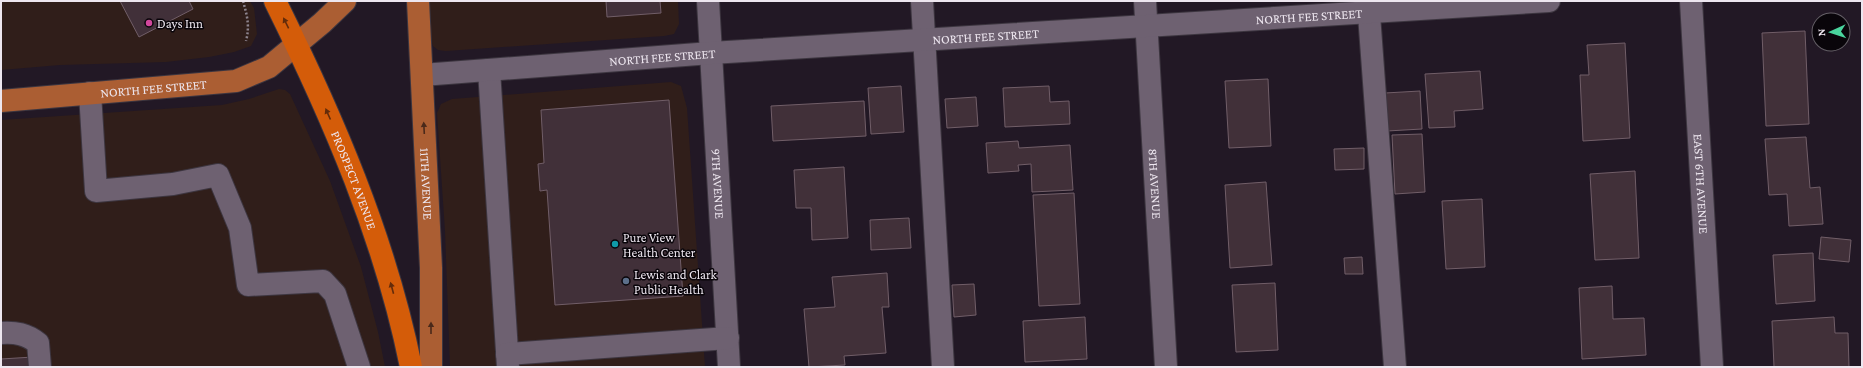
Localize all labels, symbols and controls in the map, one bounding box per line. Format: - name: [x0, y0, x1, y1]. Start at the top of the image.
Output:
- street label: NORTH FEE STREET: [1255, 6, 1363, 27]
- north arrow: [1811, 12, 1851, 52]
- place label: Days Inn: [157, 16, 203, 31]
- one-way arrow: [283, 17, 289, 29]
- marker: Days Inn: [144, 18, 154, 28]
- street label: NORTH FEE STREET: [932, 26, 1039, 47]
- text: N: [1815, 28, 1827, 37]
- street label: NORTH FEE STREET: [609, 46, 716, 69]
- street label: NORTH FEE STREET: [100, 77, 207, 101]
- one-way arrow: [325, 108, 331, 119]
- one-way arrow: [421, 122, 428, 134]
- street label: PROSPECT AVENUE: [328, 129, 380, 232]
- street label: EAST 6TH AVENUE: [1691, 133, 1711, 234]
- street label: 11TH AVENUE: [417, 147, 436, 220]
- street label: 9TH AVENUE: [708, 148, 727, 219]
- street label: 8TH AVENUE: [1145, 148, 1164, 219]
- place label: Pure View Health Center: [623, 230, 696, 260]
- marker: Pure View Health Center: [610, 239, 620, 249]
- place label: Lewis and Clark Public Health: [634, 267, 718, 297]
- marker: Lewis and Clark Public Health: [621, 276, 631, 286]
- one-way arrow: [389, 282, 395, 295]
- one-way arrow: [428, 321, 434, 334]

